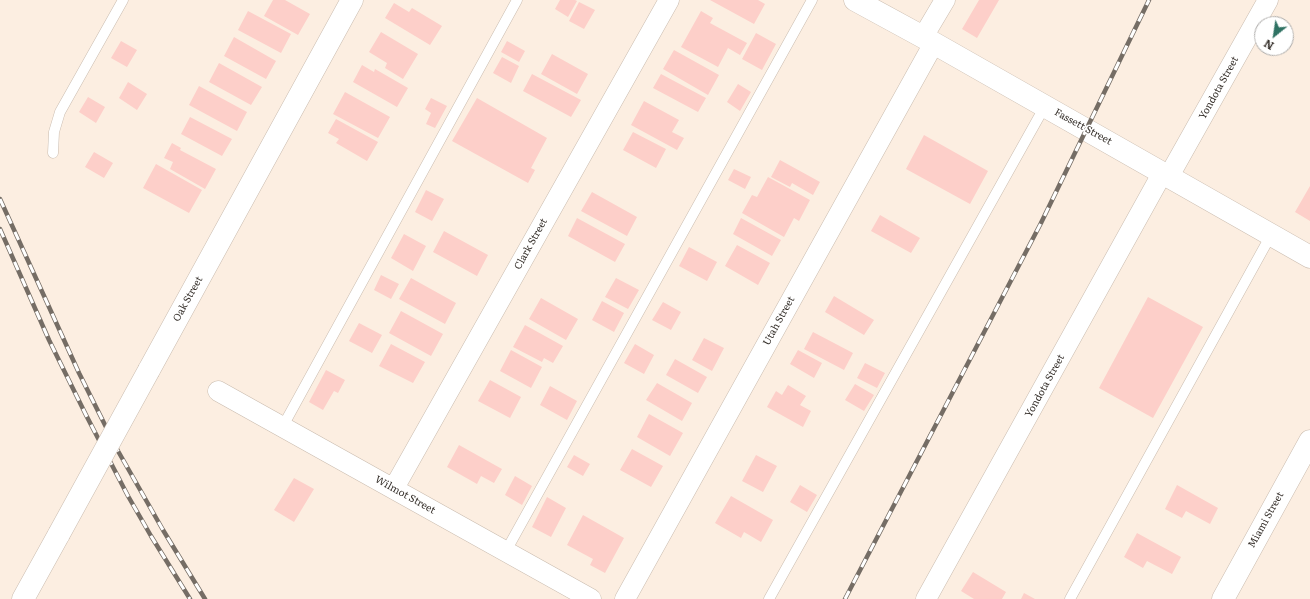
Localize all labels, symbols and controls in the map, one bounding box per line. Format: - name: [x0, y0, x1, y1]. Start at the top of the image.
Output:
- north arrow: [1254, 16, 1294, 56]
- text: N: [1261, 36, 1277, 55]
- street label: Yondota Street: [1197, 54, 1241, 122]
- street label: Fassett Street: [1052, 106, 1114, 148]
- street label: Clark Street: [512, 216, 550, 272]
- street label: Oak Street: [171, 274, 205, 324]
- street label: Utah Street: [761, 294, 797, 348]
- street label: Yondota Street: [1023, 352, 1067, 420]
- street label: Wilmot Street: [373, 473, 437, 517]
- street label: Miami Street: [1246, 490, 1286, 550]

